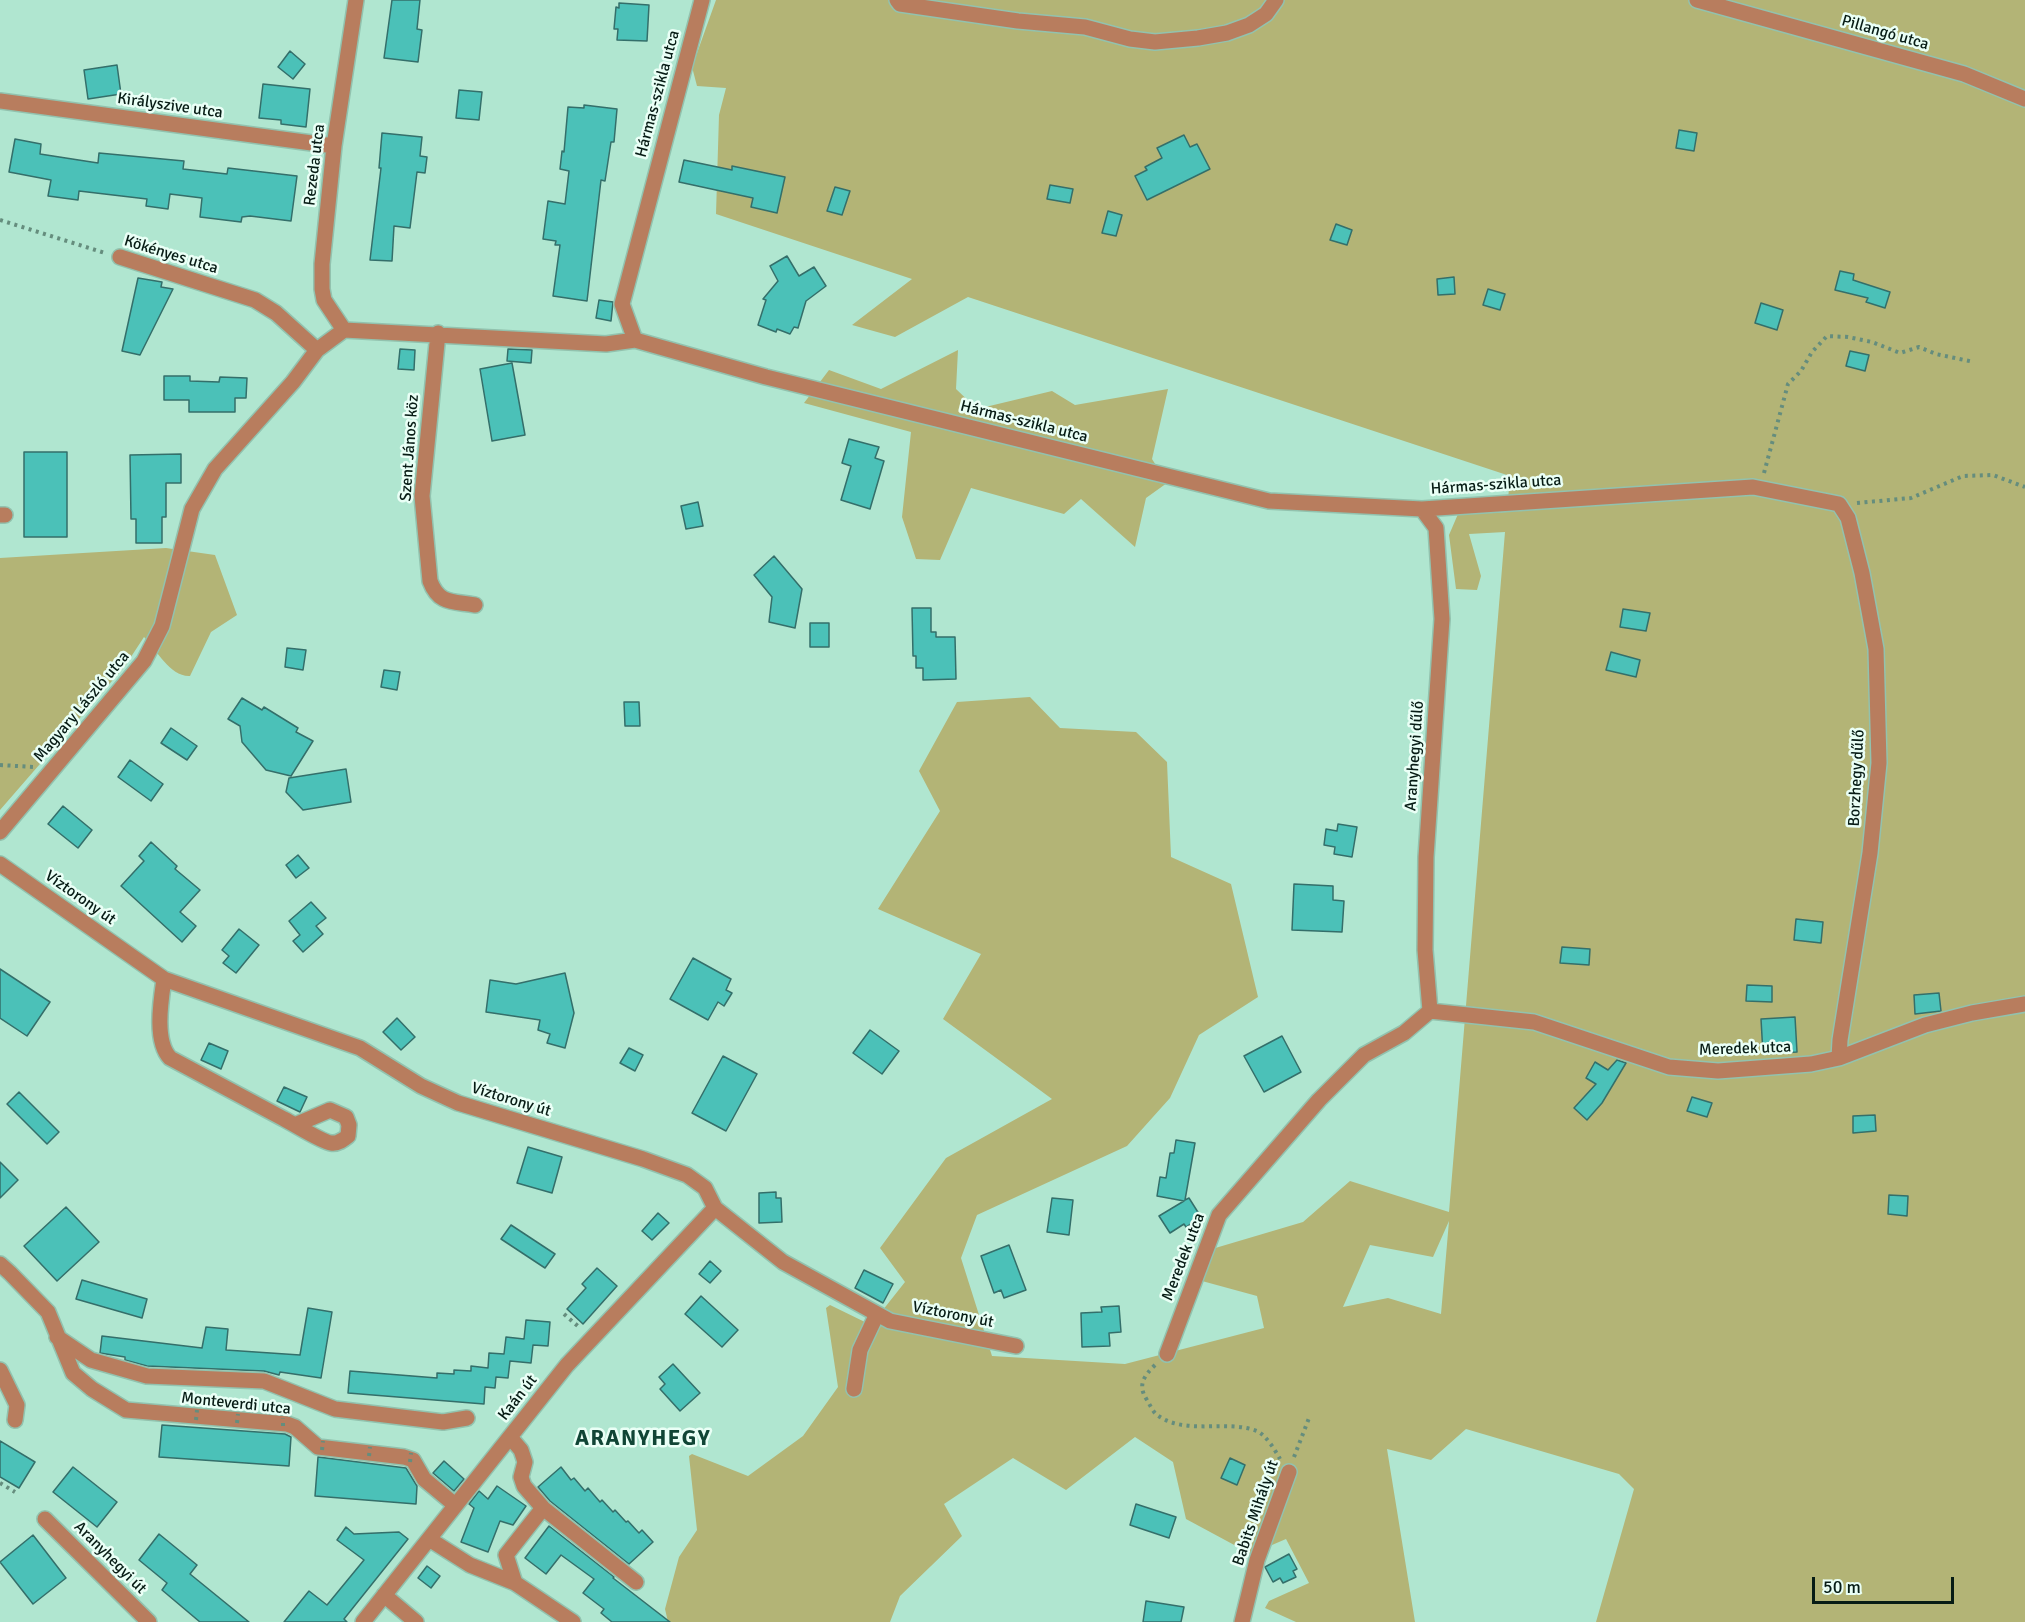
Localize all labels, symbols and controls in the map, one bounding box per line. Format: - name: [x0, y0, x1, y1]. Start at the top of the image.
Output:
- street label: Pillangó utca: [1839, 11, 1931, 55]
- street label: Hármas-szikla utca: [632, 28, 684, 160]
- street label: Királyszive utca: [116, 89, 224, 123]
- street label: Rezeda utca: [300, 123, 330, 207]
- street label: Kökényes utca: [122, 232, 220, 278]
- street label: Szent János köz: [397, 394, 423, 502]
- street label: Hármas-szikla utca: [958, 397, 1090, 447]
- street label: Hármas-szikla utca: [1430, 471, 1562, 499]
- street label: Magyary László utca: [30, 648, 134, 766]
- street label: Aranyhegyi dűlő: [1402, 700, 1428, 812]
- street label: Borzhegy dűlő: [1845, 729, 1869, 827]
- street label: Víztorony út: [41, 867, 119, 929]
- street label: Meredek utca: [1698, 1038, 1792, 1060]
- street label: Víztorony út: [469, 1079, 553, 1121]
- street label: Meredek utca: [1158, 1210, 1210, 1304]
- street label: Víztorony út: [911, 1298, 995, 1332]
- street label: Kaán út: [494, 1371, 542, 1425]
- street label: Monteverdi utca: [180, 1389, 292, 1419]
- district label: ARANYHEGY: [575, 1426, 711, 1452]
- street label: Babits Mihály út: [1229, 1458, 1283, 1568]
- street label: Aranyhegyi út: [70, 1518, 150, 1598]
- scale bar: [1815, 1565, 1958, 1603]
- text: 50 m: [1823, 1576, 1861, 1598]

